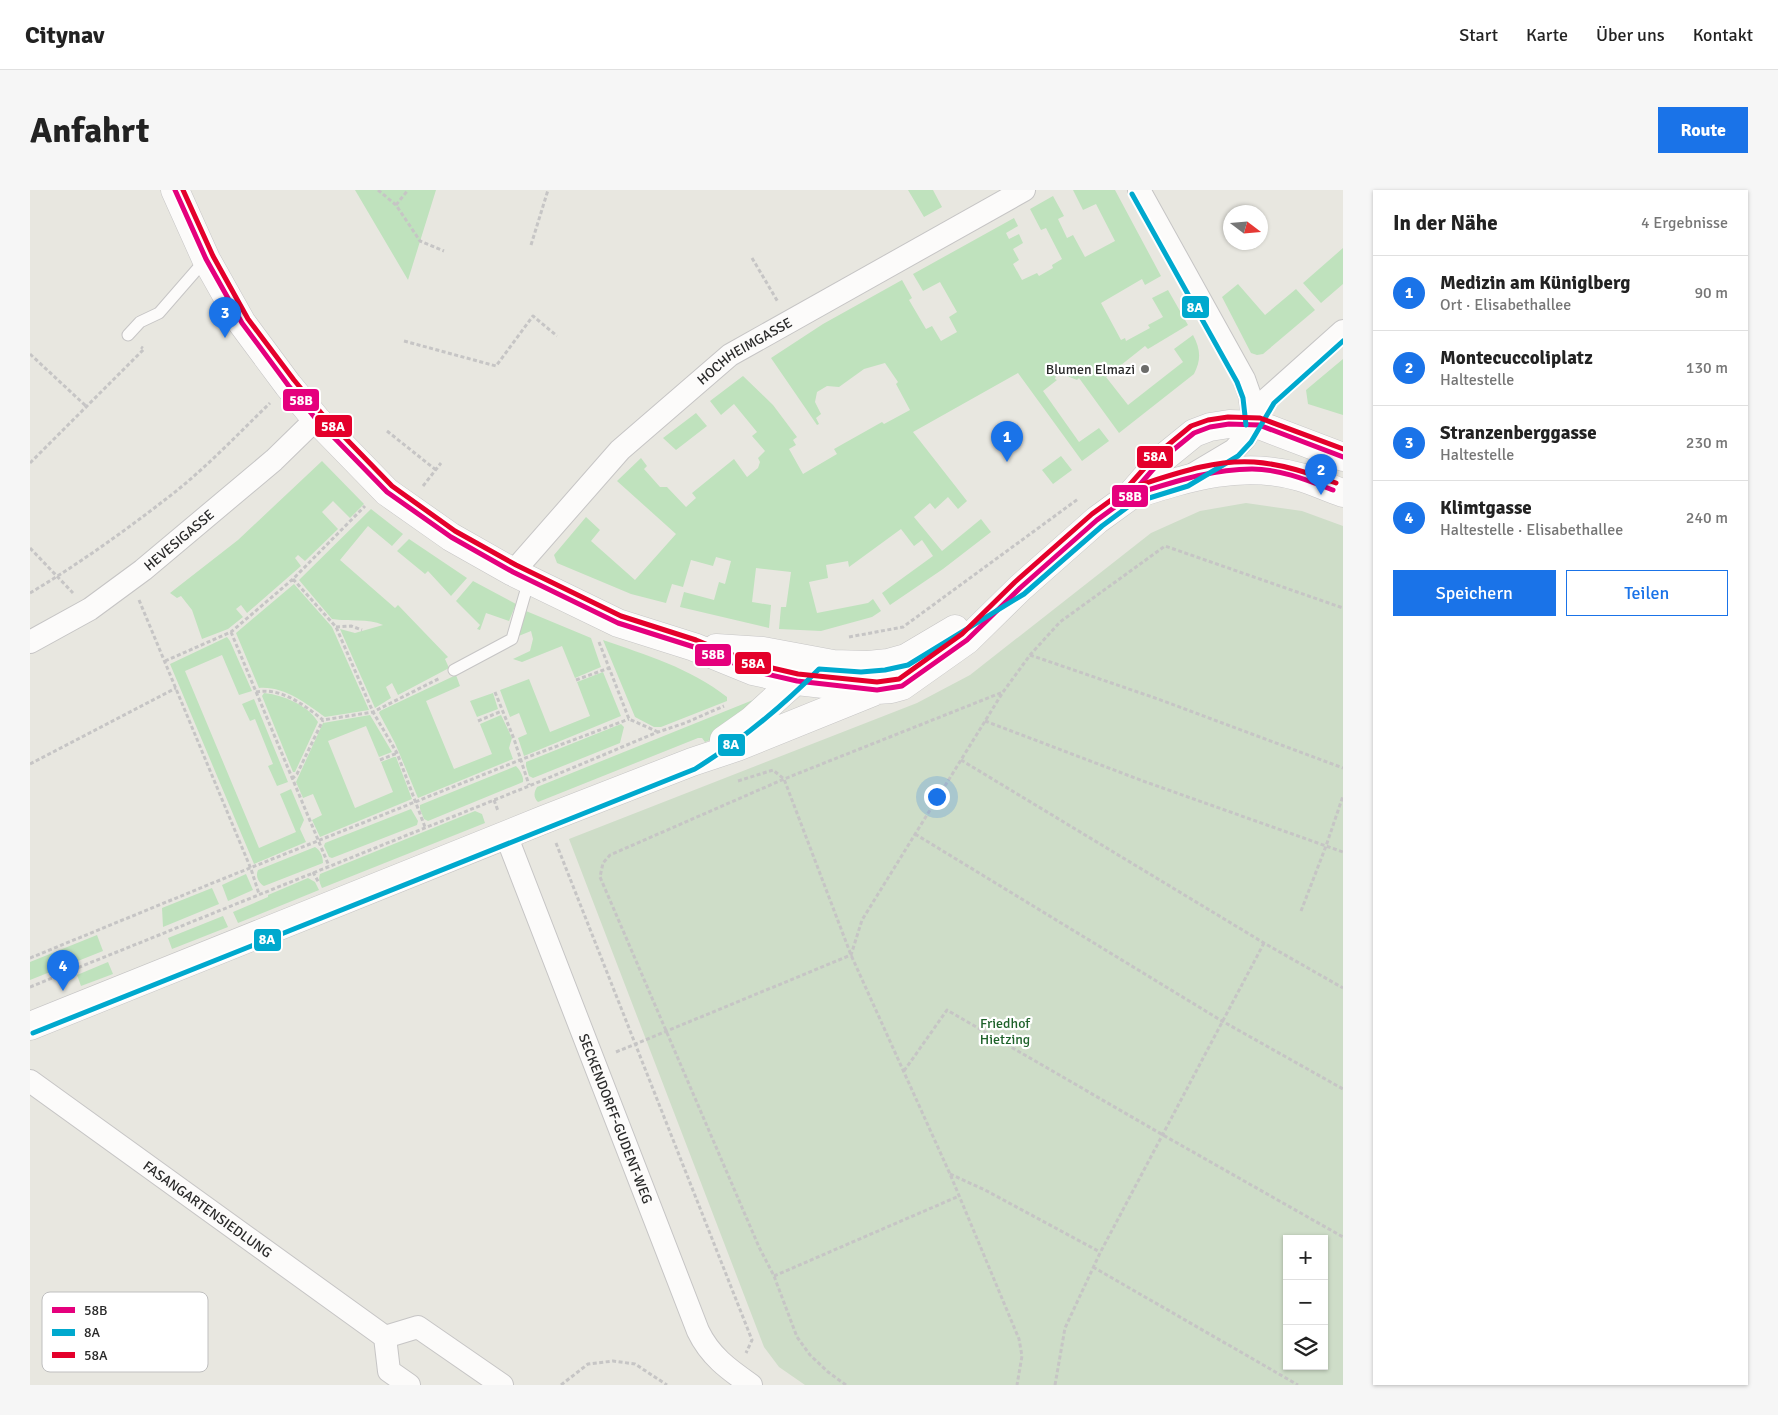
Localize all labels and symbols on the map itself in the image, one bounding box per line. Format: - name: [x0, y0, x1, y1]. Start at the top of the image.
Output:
- north arrow: [1223, 205, 1268, 250]
- line badge: 8A: [1181, 295, 1210, 319]
- pin: 3: [209, 297, 241, 338]
- text: 8A: [1187, 299, 1203, 316]
- street label: HOCHHEIMGASSE: [694, 313, 795, 388]
- place label: Blumen Elmazi: [1046, 361, 1135, 378]
- marker: Blumen Elmazi: [1139, 363, 1151, 375]
- line badge: 58B: [282, 388, 320, 412]
- text: 58B: [289, 392, 313, 409]
- line badge: 58A: [314, 414, 353, 438]
- text: 58A: [321, 418, 345, 435]
- pin: 1: [991, 421, 1023, 462]
- line badge: 58A: [1136, 445, 1174, 469]
- text: 58A: [1143, 448, 1167, 465]
- pin: 2: [1305, 454, 1337, 495]
- line badge: 58B: [1111, 484, 1149, 508]
- text: 58B: [1118, 488, 1142, 505]
- street label: HEVESIGASSE: [140, 506, 217, 574]
- line badge: 58B: [694, 643, 732, 667]
- text: 58B: [701, 646, 725, 663]
- line badge: 58A: [734, 651, 772, 675]
- text: 58A: [741, 655, 765, 672]
- line badge: 8A: [717, 733, 746, 757]
- text: 8A: [723, 736, 739, 753]
- your location: [924, 784, 950, 810]
- line badge: 8A: [253, 928, 282, 952]
- text: 8A: [259, 931, 275, 948]
- pin: 4: [47, 950, 79, 991]
- park label: Friedhof Hietzing: [980, 1015, 1031, 1048]
- street label: SECKENDORFF-GUDENT-WEG: [575, 1031, 656, 1206]
- street label: FASANGARTENSIEDLUNG: [140, 1157, 275, 1261]
- legend: [42, 1292, 208, 1372]
- text: 58B: [84, 1302, 108, 1319]
- text: 8A: [84, 1324, 101, 1341]
- text: 58A: [84, 1347, 108, 1364]

